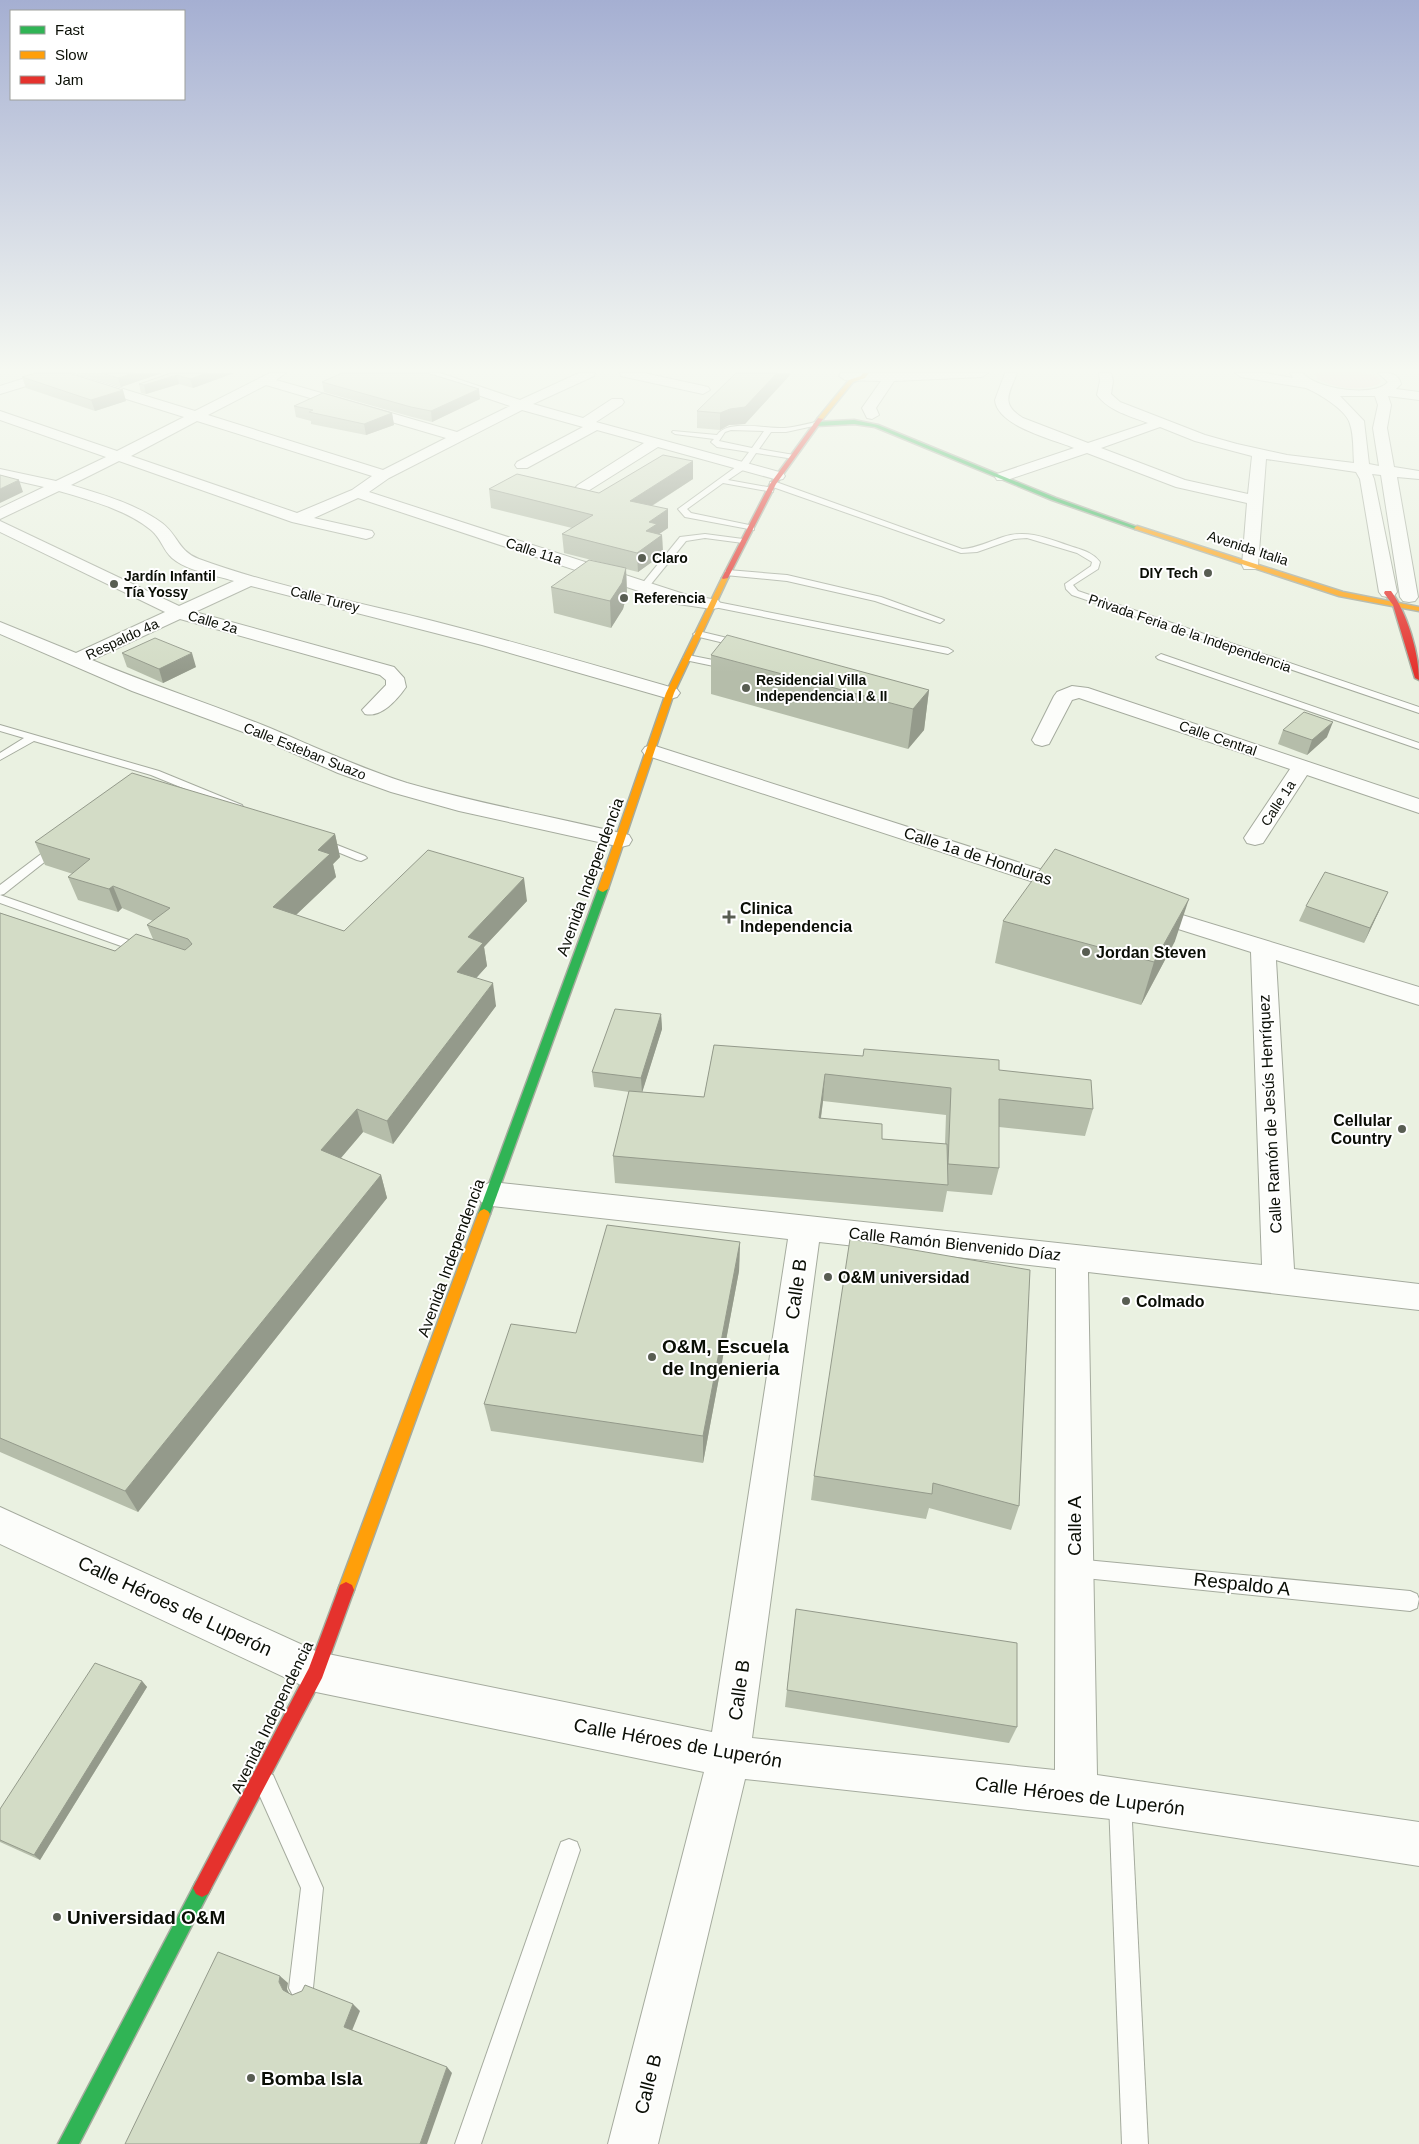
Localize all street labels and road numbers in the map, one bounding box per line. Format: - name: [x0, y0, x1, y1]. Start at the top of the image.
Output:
- street label: Avenida Italia: [1206, 527, 1291, 569]
- street label: Calle 11a: [504, 534, 564, 568]
- street label: Calle Turey: [289, 583, 361, 615]
- street label: Privada Feria de la Independencia: [1087, 591, 1294, 675]
- street label: Calle 2a: [186, 607, 240, 637]
- street label: Respaldo 4a: [83, 615, 161, 663]
- street label: Calle Central: [1177, 717, 1259, 759]
- street label: Calle Esteban Suazo: [241, 719, 369, 783]
- street label: Calle 1a: [1257, 777, 1299, 829]
- street label: Avenida Independencia: [553, 796, 627, 958]
- street label: Calle 1a de Honduras: [902, 824, 1054, 888]
- street label: Calle Ramón de Jesús Henríquez: [1255, 994, 1285, 1234]
- street label: Avenida Independencia: [414, 1177, 488, 1339]
- street label: Calle Ramón Bienvenido Díaz: [848, 1224, 1062, 1264]
- street label: Calle B: [781, 1257, 811, 1321]
- street label: Calle A: [1064, 1496, 1085, 1556]
- street label: Calle Héroes de Luperón: [75, 1552, 275, 1660]
- street label: Respaldo A: [1193, 1568, 1292, 1600]
- street label: Avenida Independencia: [228, 1638, 316, 1796]
- street label: Calle B: [724, 1658, 754, 1722]
- street label: Calle Héroes de Luperón: [572, 1714, 784, 1772]
- street label: Calle Héroes de Luperón: [974, 1773, 1186, 1819]
- street label: Calle B: [630, 2052, 666, 2116]

